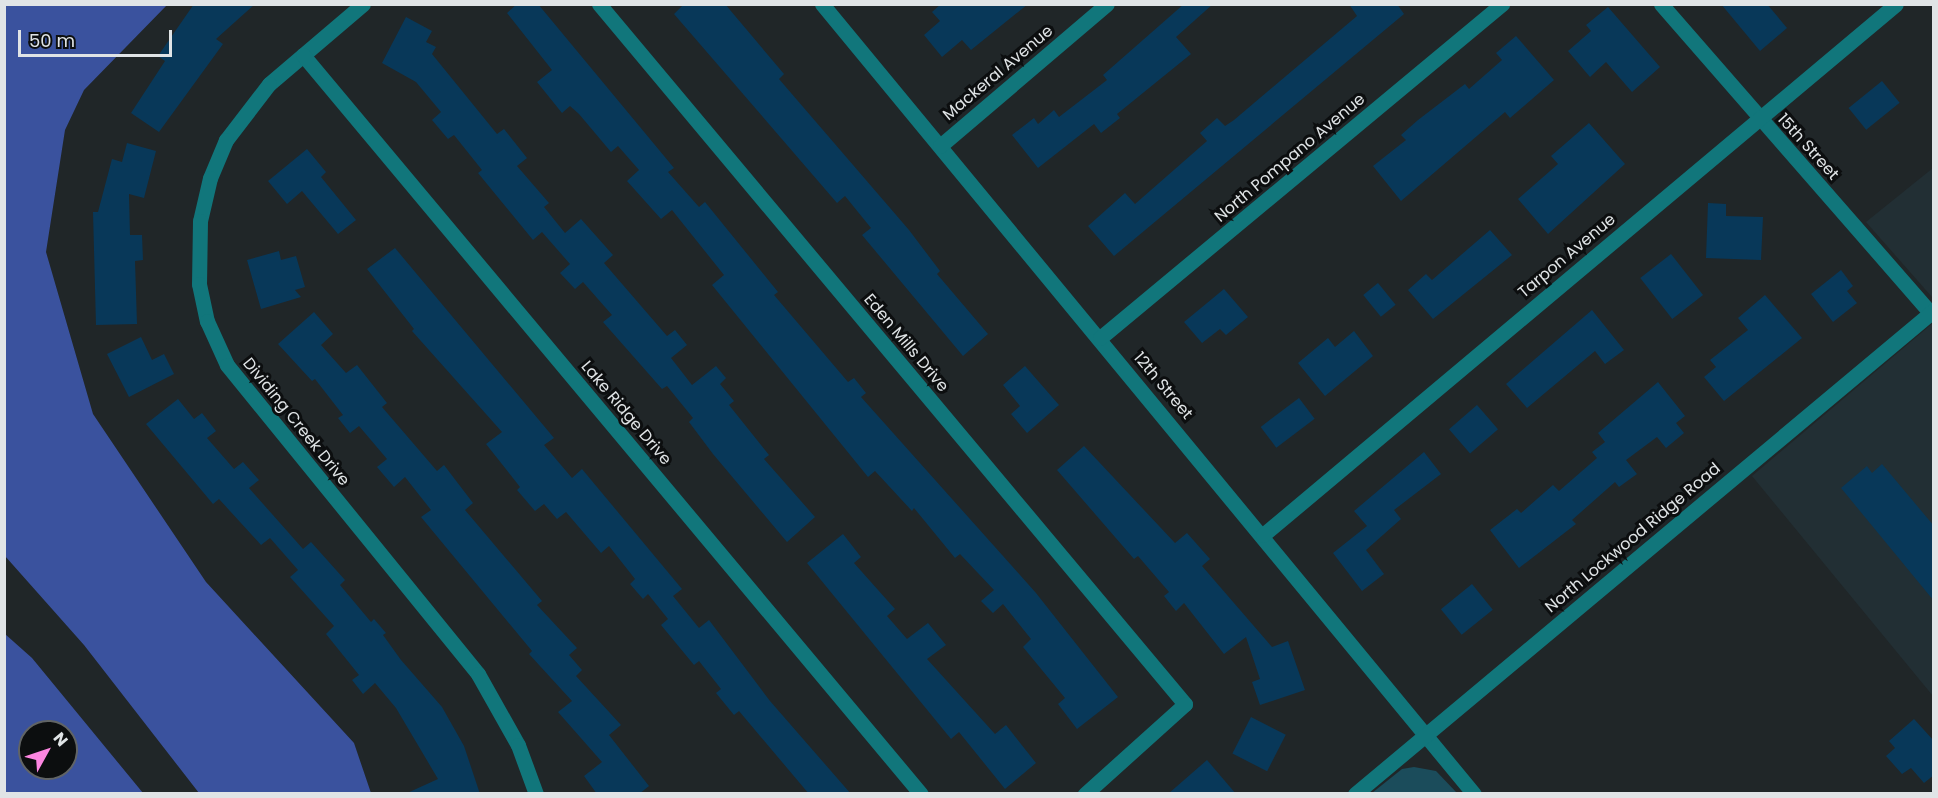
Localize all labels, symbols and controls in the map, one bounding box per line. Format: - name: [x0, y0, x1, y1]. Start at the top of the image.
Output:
- scale bar: [21, 18, 176, 56]
- street label: Mackeral Avenue: [939, 21, 1057, 125]
- text: 50 m: [29, 28, 75, 53]
- street label: North Pompano Avenue: [1211, 90, 1369, 226]
- street label: 15th Street: [1773, 110, 1843, 184]
- street label: Tarpon Avenue: [1514, 210, 1620, 302]
- street label: Eden Mills Drive: [860, 290, 952, 396]
- street label: 12th Street: [1129, 349, 1197, 423]
- street label: Dividing Creek Drive: [239, 354, 353, 490]
- street label: Lake Ridge Drive: [577, 357, 675, 469]
- street label: North Lockwood Ridge Road: [1542, 459, 1724, 617]
- north arrow: [18, 720, 78, 780]
- text: N: [48, 727, 73, 751]

